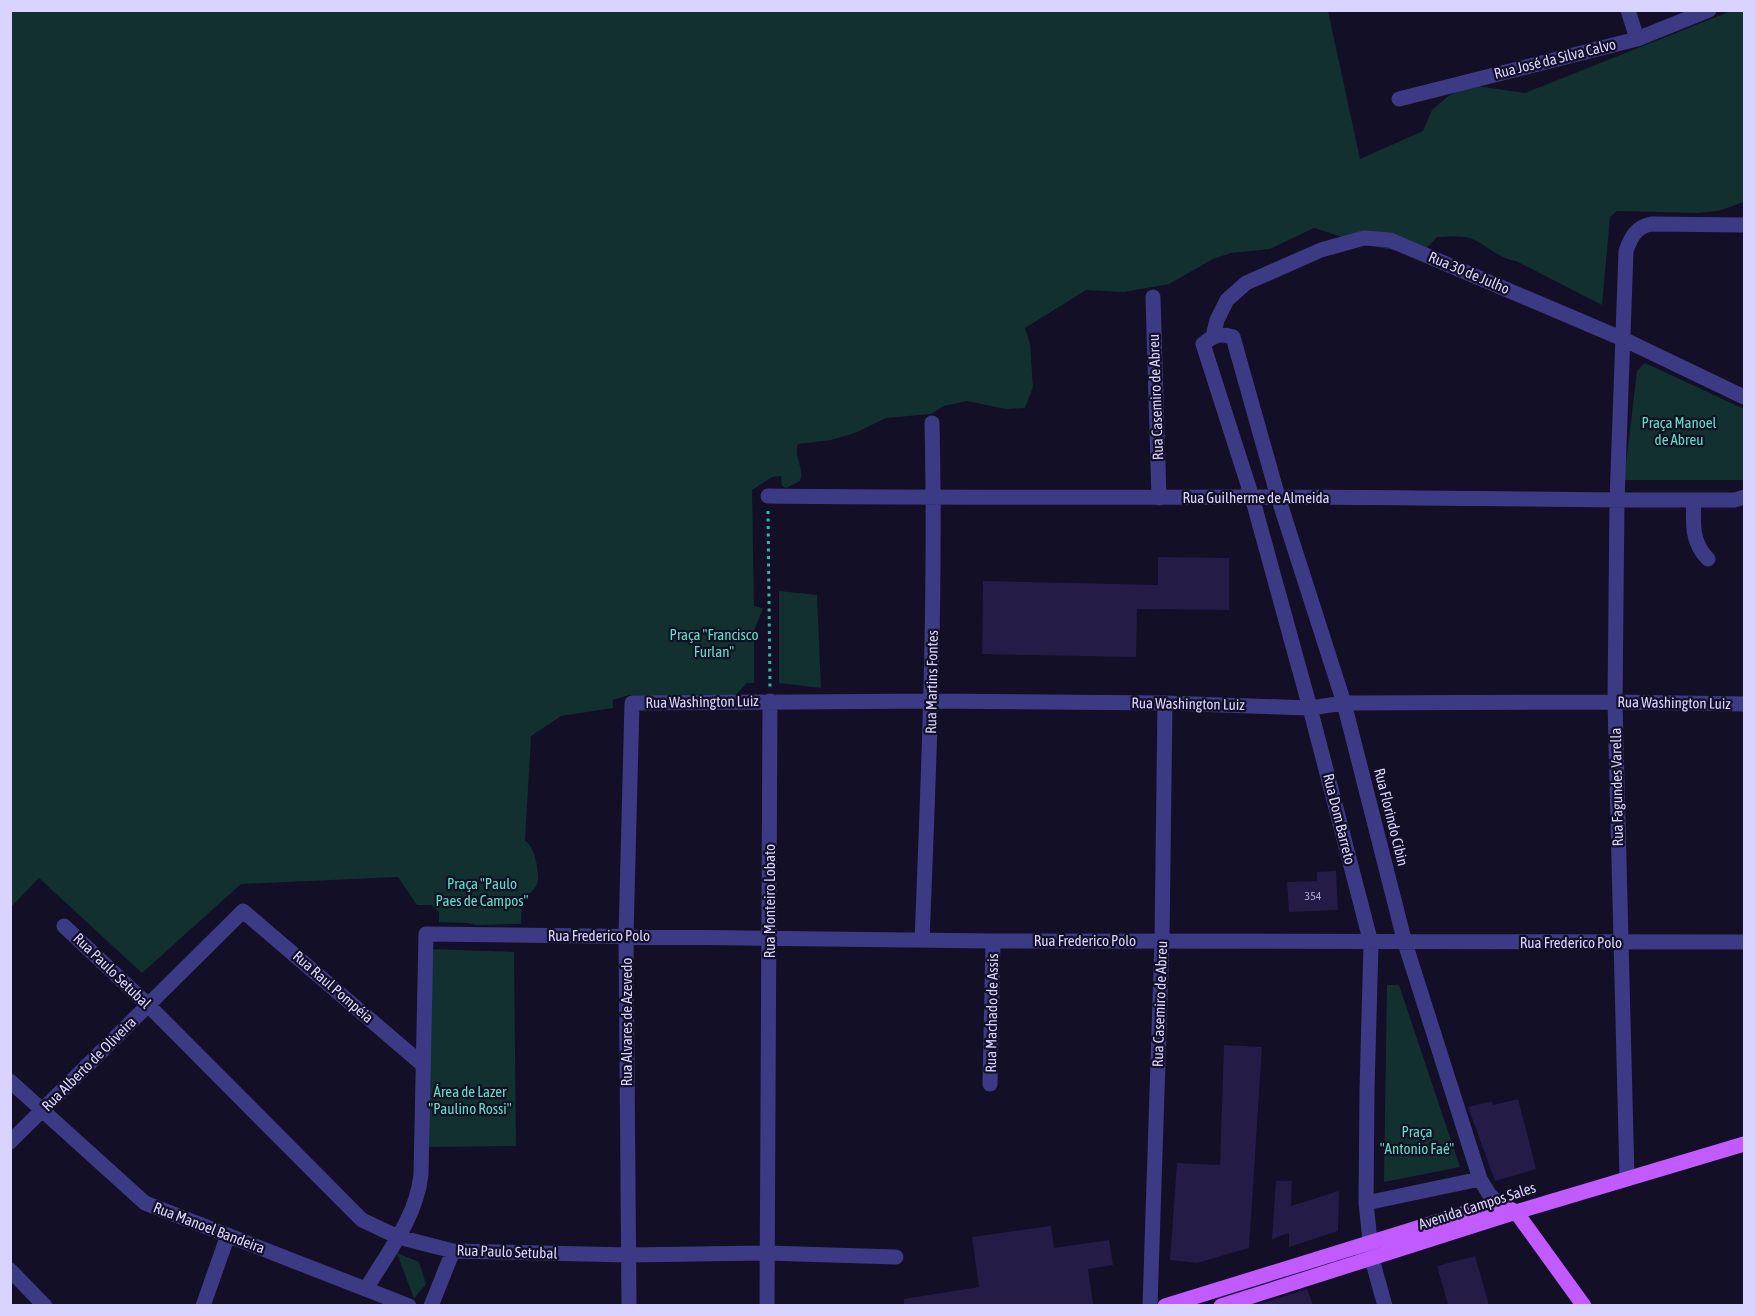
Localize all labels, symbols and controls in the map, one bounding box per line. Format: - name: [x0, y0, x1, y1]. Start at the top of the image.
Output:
- street label: Rua José da Silva Calvo: [1492, 35, 1618, 82]
- street label: Rua 30 de Julho: [1426, 248, 1512, 297]
- street label: Rua Casemiro de Abreu: [1145, 334, 1166, 460]
- park label: Praça Manoel de Abreu: [1641, 414, 1717, 448]
- street label: Rua Guilherme de Almeida: [1182, 489, 1330, 506]
- park label: Praça "Francisco Furlan": [670, 626, 758, 660]
- street label: Rua Martins Fontes: [922, 630, 941, 734]
- street label: Rua Washington Luiz: [645, 692, 759, 711]
- street label: Rua Washington Luiz: [1617, 693, 1731, 712]
- street label: Rua Washington Luiz: [1131, 694, 1245, 713]
- street label: Rua Fagundes Varella: [1607, 727, 1626, 847]
- street label: Rua Florindo Cibin: [1371, 766, 1412, 868]
- street label: Rua Dom Barreto: [1320, 772, 1359, 866]
- street label: Rua Monteiro Lobato: [761, 844, 778, 958]
- park label: Praça "Paulo Paes de Campos": [435, 875, 529, 909]
- house number: 354: [1305, 889, 1322, 903]
- street label: Rua Frederico Polo: [548, 927, 650, 944]
- street label: Rua Paulo Setubal: [70, 930, 154, 1012]
- street label: Rua Frederico Polo: [1034, 932, 1136, 949]
- street label: Rua Frederico Polo: [1520, 934, 1622, 951]
- street label: Rua Casemiro de Abreu: [1149, 941, 1170, 1067]
- street label: Rua Raul Pompéia: [290, 947, 377, 1026]
- street label: Rua Machado de Assis: [982, 953, 1001, 1073]
- street label: Rua Alvares de Azevedo: [618, 958, 635, 1086]
- street label: Rua Alberto de Oliveira: [38, 1013, 139, 1114]
- park label: Área de Lazer "Paulino Rossi": [428, 1083, 512, 1117]
- park label: Praça "Antonio Faé": [1380, 1123, 1454, 1157]
- street label: Avenida Campos Sales: [1416, 1179, 1538, 1233]
- street label: Rua Manoel Bandeira: [151, 1198, 267, 1257]
- street label: Rua Paulo Setubal: [456, 1241, 558, 1262]

